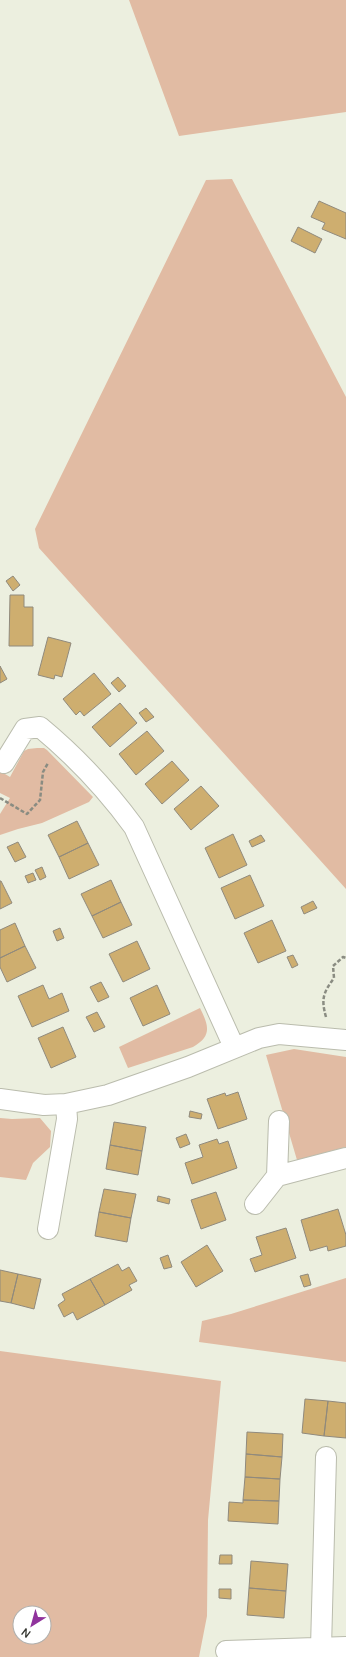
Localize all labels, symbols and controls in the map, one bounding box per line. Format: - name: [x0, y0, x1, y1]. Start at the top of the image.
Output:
- north arrow: [12, 1605, 52, 1645]
- text: N: [18, 1625, 33, 1642]

